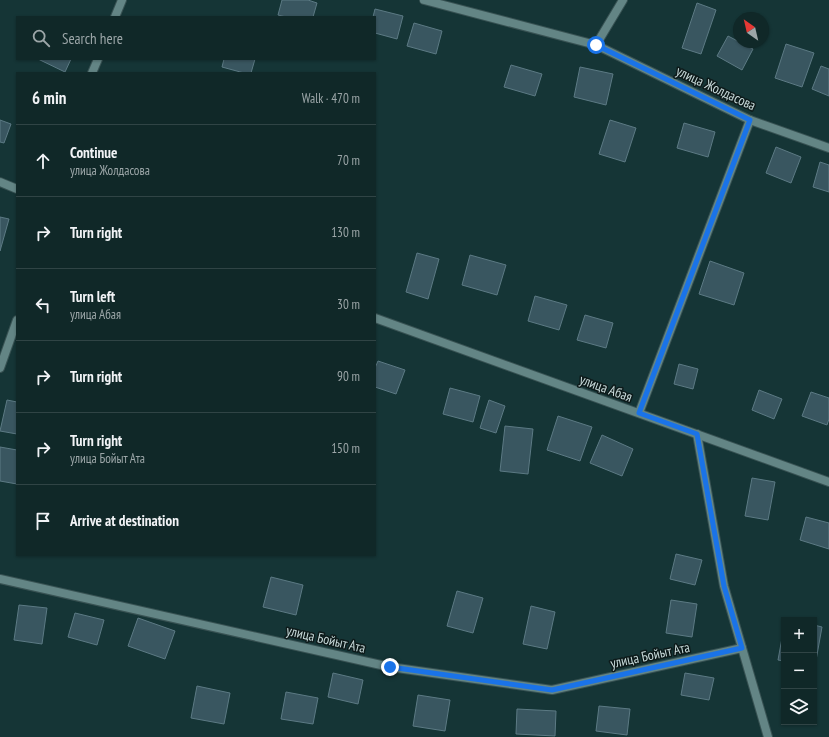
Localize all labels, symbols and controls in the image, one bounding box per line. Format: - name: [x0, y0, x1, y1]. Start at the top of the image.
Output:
- north arrow: [733, 12, 769, 48]
- search box: [16, 16, 376, 60]
- icon: search: [30, 27, 52, 49]
- text: Search here: [62, 29, 123, 48]
- route start: [587, 36, 605, 54]
- street label: улица Жолдасова: [673, 62, 759, 114]
- text: 6 min: [32, 87, 66, 109]
- text: Walk · 470 m: [302, 90, 360, 107]
- text: Continue: [70, 143, 117, 162]
- icon: ahead: [32, 150, 54, 172]
- text: 70 m: [337, 152, 360, 169]
- text: улица Жолдасова: [70, 162, 150, 179]
- icon: right: [32, 222, 54, 244]
- text: Turn right: [70, 223, 122, 242]
- text: 130 m: [331, 224, 360, 241]
- text: Turn left: [70, 287, 115, 306]
- icon: left: [32, 294, 54, 316]
- text: 30 m: [337, 296, 360, 313]
- text: улица Абая: [70, 306, 121, 323]
- icon: right: [32, 366, 54, 388]
- text: Turn right: [70, 367, 122, 386]
- text: 90 m: [337, 368, 360, 385]
- street label: улица Абая: [577, 370, 635, 406]
- text: Turn right: [70, 431, 122, 450]
- icon: right: [32, 438, 54, 460]
- text: 150 m: [331, 440, 360, 457]
- text: улица Бойыт Ата: [70, 450, 145, 467]
- icon: arrive: [32, 510, 54, 532]
- text: Arrive at destination: [70, 511, 179, 530]
- map controls: [781, 617, 817, 725]
- button: +: [781, 617, 817, 653]
- street label: улица Бойыт Ата: [285, 621, 367, 657]
- street label: улица Бойыт Ата: [609, 638, 691, 672]
- button: −: [781, 653, 817, 689]
- route end: [381, 658, 399, 676]
- button: layers: [781, 689, 817, 725]

